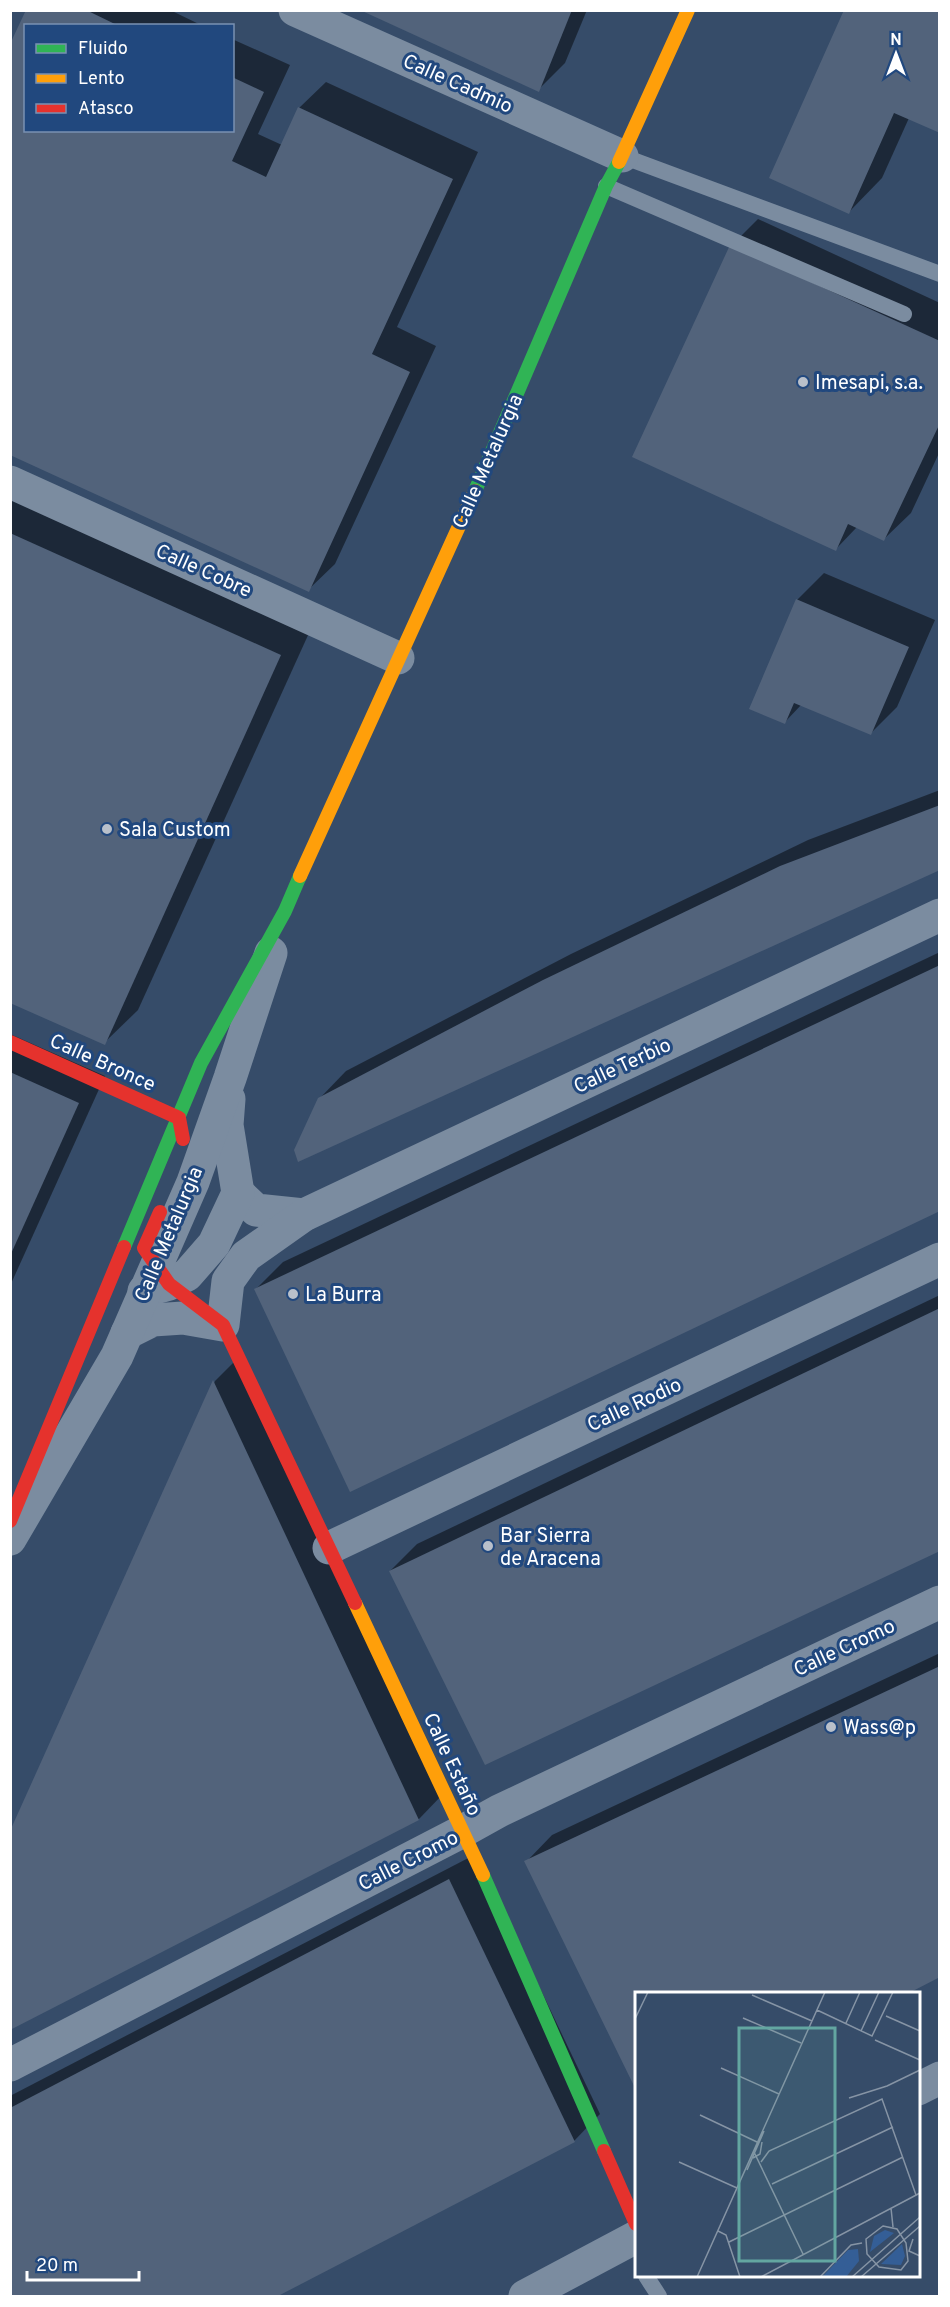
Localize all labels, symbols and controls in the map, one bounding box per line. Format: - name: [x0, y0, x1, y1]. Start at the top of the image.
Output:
- legend: [24, 24, 234, 132]
- north arrow: [866, 24, 926, 84]
- text: N: [890, 31, 902, 51]
- text: Fluido: [78, 38, 128, 61]
- street label: Calle Cadmio: [398, 49, 516, 121]
- text: Lento: [78, 68, 124, 91]
- text: Atasco: [78, 98, 134, 121]
- place label: Imesapi, s.a.: [815, 371, 923, 397]
- marker: Imesapi, s.a.: [796, 375, 810, 389]
- street label: Calle Metalurgia: [448, 390, 530, 533]
- street label: Calle Cobre: [151, 539, 255, 605]
- place label: Sala Custom: [119, 818, 231, 844]
- marker: Sala Custom: [100, 822, 114, 836]
- street label: Calle Bronce: [45, 1029, 159, 1099]
- street label: Calle Terbio: [570, 1033, 676, 1101]
- street label: Calle Metalurgia: [130, 1163, 210, 1306]
- place label: La Burra: [305, 1283, 382, 1309]
- marker: La Burra: [286, 1287, 300, 1301]
- street label: Calle Rodio: [584, 1373, 686, 1439]
- place label: Bar Sierra de Aracena: [500, 1524, 601, 1573]
- marker: Bar Sierra de Aracena: [481, 1539, 495, 1553]
- street label: Calle Cromo: [790, 1614, 900, 1684]
- street label: Calle Estaño: [416, 1709, 486, 1821]
- place label: Wass@p: [843, 1716, 916, 1742]
- marker: Wass@p: [824, 1720, 838, 1734]
- street label: Calle Cromo: [354, 1825, 463, 1898]
- inset map: [635, 1992, 920, 2277]
- scale bar: [27, 2244, 140, 2282]
- text: 20 m: [36, 2255, 78, 2278]

